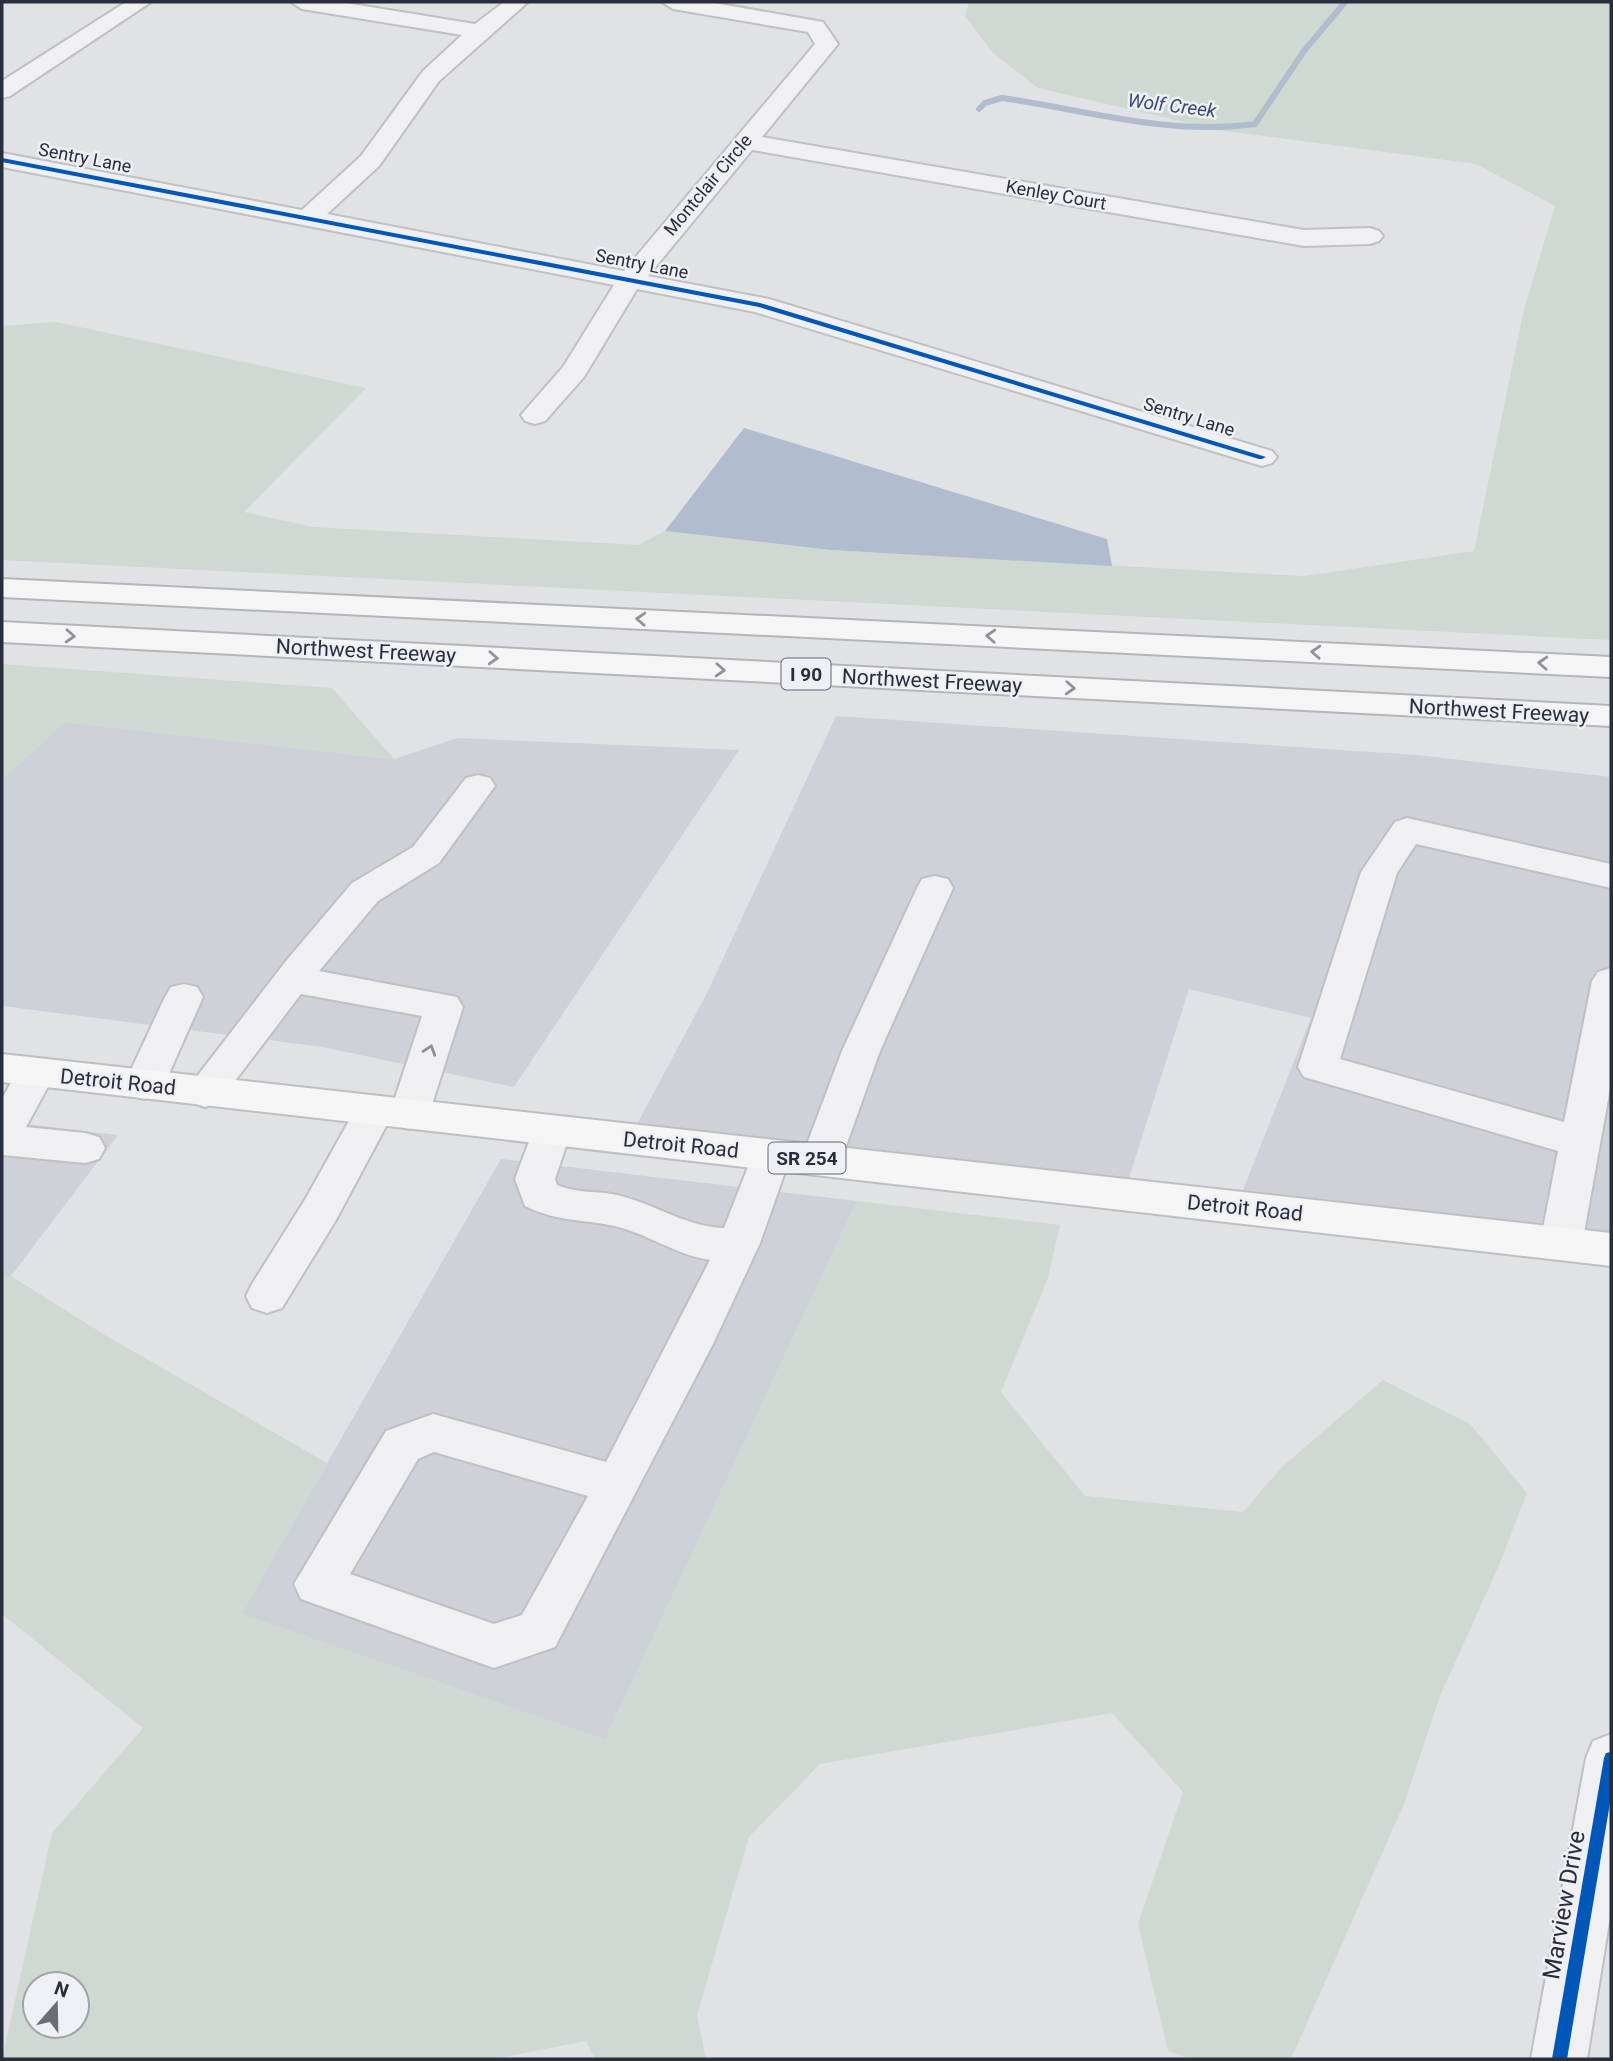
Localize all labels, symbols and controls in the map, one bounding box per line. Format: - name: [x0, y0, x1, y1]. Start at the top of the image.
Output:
- water label: Wolf Creek: [1126, 89, 1218, 122]
- street label: Montclair Circle: [659, 130, 756, 240]
- street label: Sentry Lane: [37, 138, 133, 177]
- street label: Kenley Court: [1004, 175, 1108, 214]
- street label: Sentry Lane: [594, 244, 690, 283]
- street label: Sentry Lane: [1141, 393, 1237, 440]
- one-way arrow: [635, 612, 646, 627]
- one-way arrow: [65, 628, 76, 643]
- one-way arrow: [985, 629, 996, 644]
- street label: Northwest Freeway: [275, 634, 457, 668]
- one-way arrow: [1310, 645, 1321, 660]
- one-way arrow: [488, 650, 499, 665]
- one-way arrow: [1537, 656, 1548, 671]
- road number: I 90: [782, 659, 830, 690]
- one-way arrow: [715, 662, 726, 677]
- street label: Northwest Freeway: [841, 664, 1023, 698]
- one-way arrow: [1064, 680, 1075, 695]
- street label: Northwest Freeway: [1408, 694, 1590, 728]
- one-way arrow: [422, 1044, 436, 1056]
- street label: Detroit Road: [59, 1064, 177, 1100]
- street label: Detroit Road: [622, 1127, 740, 1163]
- road number: SR 254: [768, 1142, 846, 1174]
- street label: Detroit Road: [1186, 1190, 1304, 1226]
- street label: Marview Drive: [1537, 1828, 1591, 1982]
- north arrow: [21, 1970, 91, 2040]
- text: N: [51, 1976, 72, 2003]

